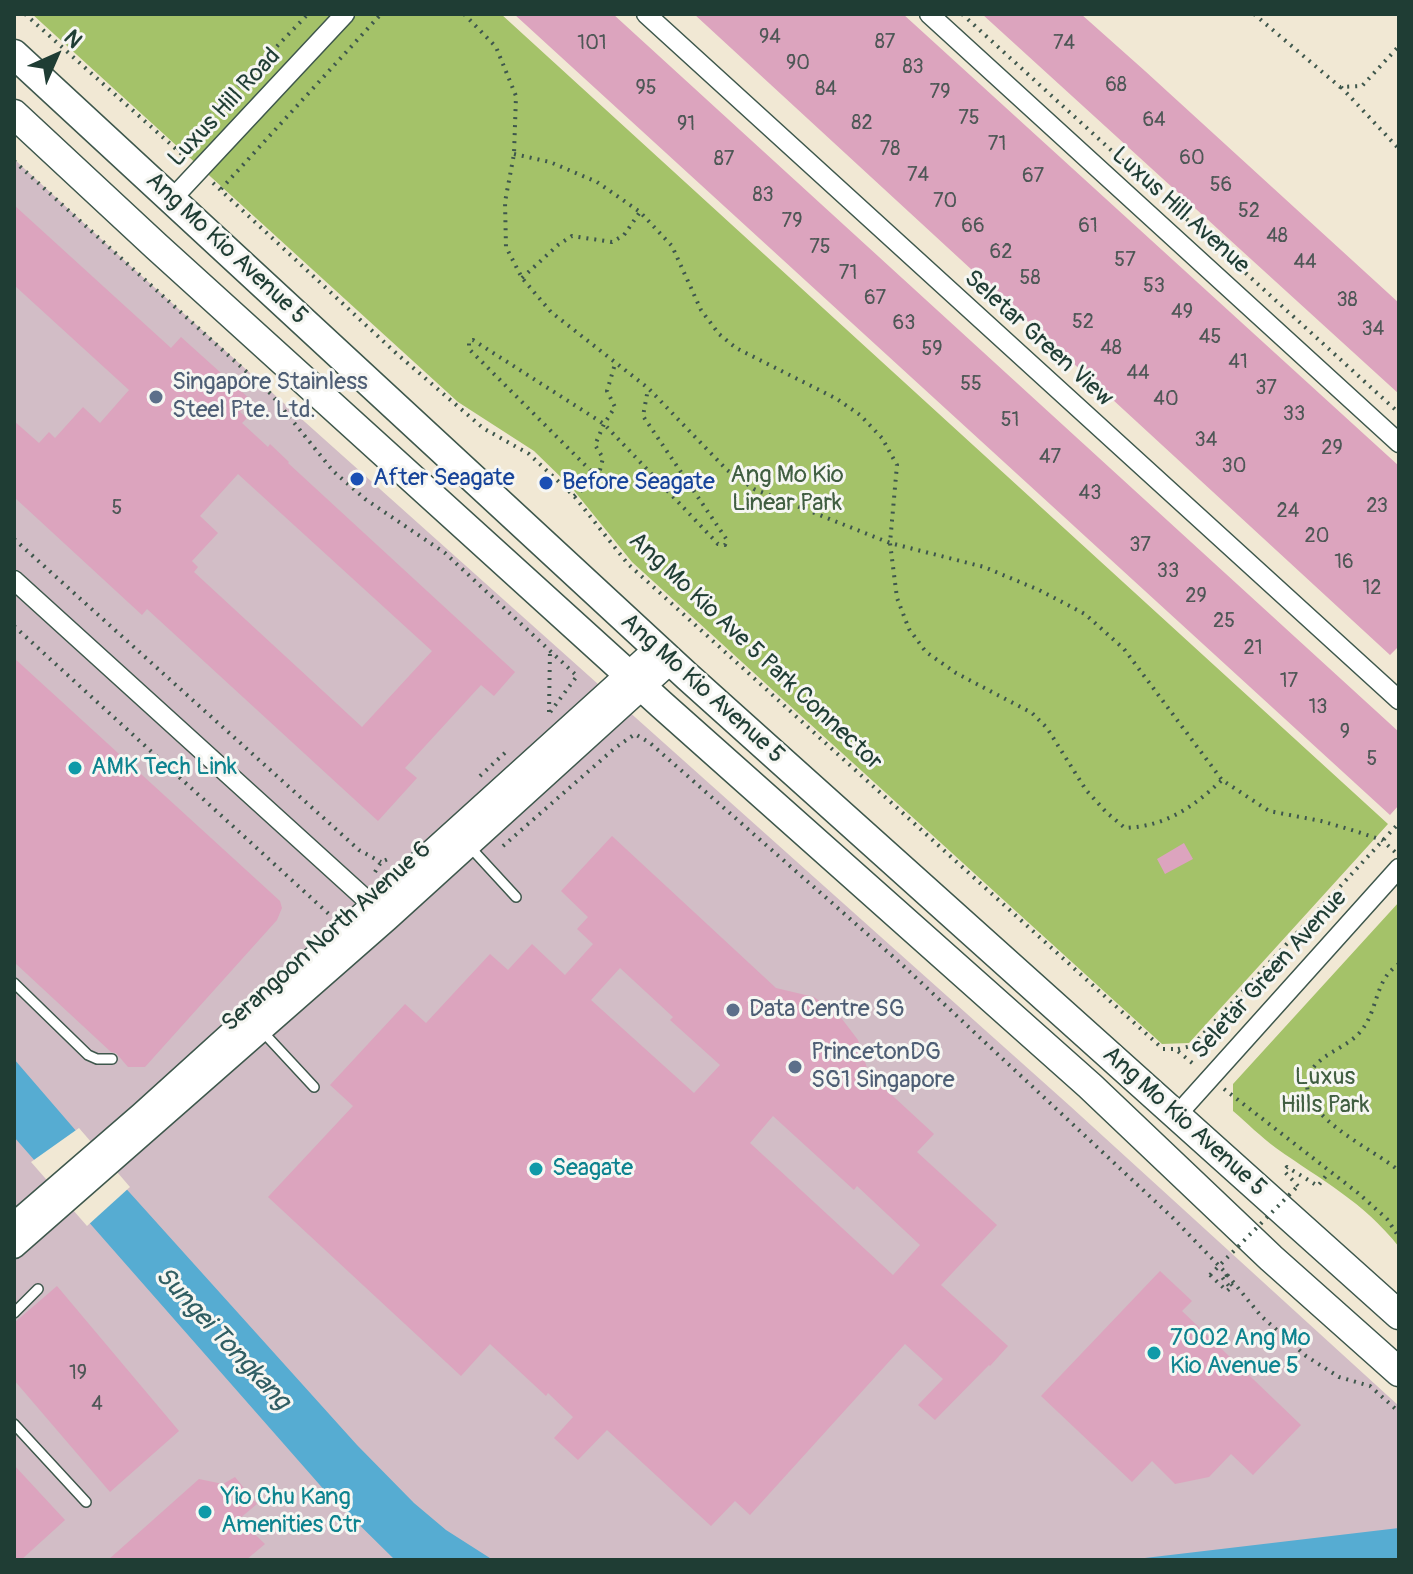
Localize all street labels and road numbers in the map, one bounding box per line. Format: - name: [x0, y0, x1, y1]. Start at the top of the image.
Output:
- street label: Luxus Hill Road: [163, 43, 287, 173]
- street label: Luxus Hill Avenue: [1105, 142, 1255, 280]
- street label: Ang Mo Kio Avenue 5: [139, 167, 313, 331]
- street label: Seletar Green View: [958, 265, 1118, 413]
- street label: Ang Mo Kio Ave 5 Park Connector: [622, 527, 888, 777]
- street label: Ang Mo Kio Avenue 5: [614, 608, 790, 770]
- street label: Serangoon North Avenue 6: [216, 835, 438, 1039]
- street label: Seletar Green Avenue: [1186, 884, 1354, 1066]
- street label: Ang Mo Kio Avenue 5: [1096, 1041, 1272, 1203]

